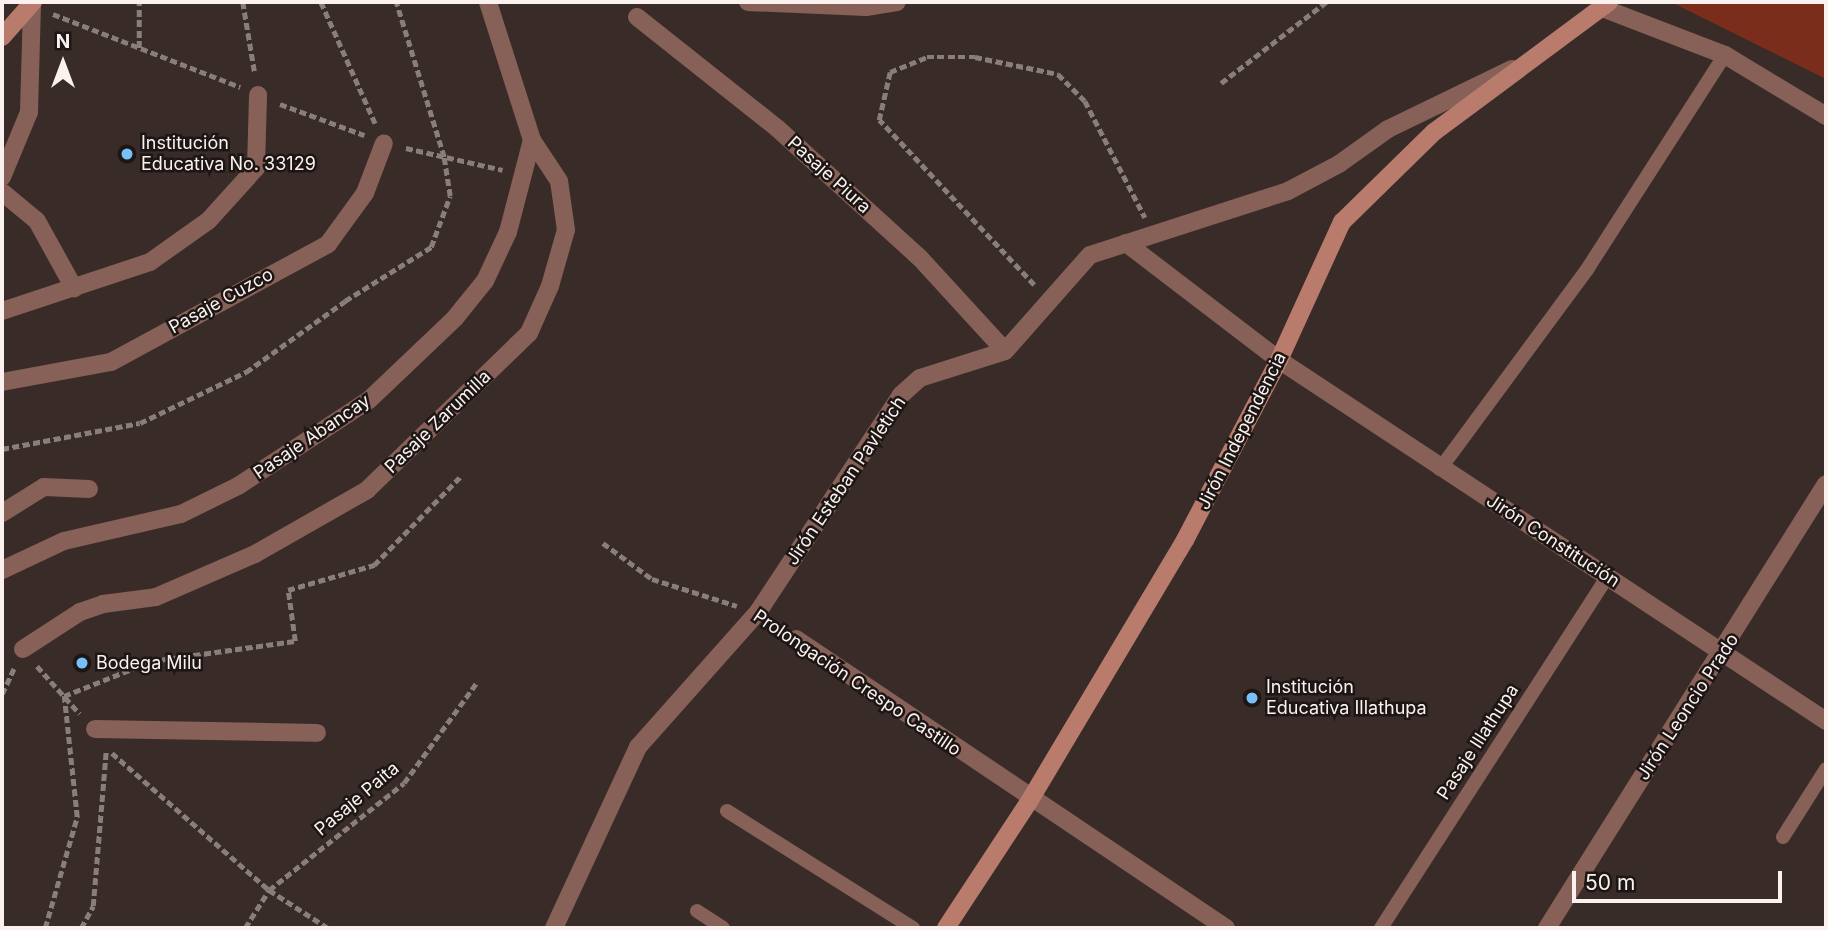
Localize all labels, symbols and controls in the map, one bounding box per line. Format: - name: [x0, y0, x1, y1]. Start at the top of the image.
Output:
- north arrow: [28, 28, 98, 98]
- text: N: [56, 30, 70, 53]
- street label: Pasaje Piura: [783, 132, 875, 218]
- place label: Institución Educativa No. 33129: [141, 133, 316, 176]
- marker: Institución Educativa No. 33129: [119, 146, 135, 162]
- street label: Pasaje Cuzco: [165, 264, 277, 338]
- street label: Jirón Independencia: [1193, 349, 1291, 513]
- street label: Pasaje Zarumilla: [381, 366, 495, 478]
- street label: Pasaje Abancay: [250, 390, 374, 484]
- street label: Jirón Esteban Pavletich: [781, 393, 911, 569]
- street label: Jirón Constitución: [1482, 490, 1624, 592]
- street label: Prolongación Crespo Castillo: [749, 605, 965, 761]
- street label: Jirón Leoncio Prado: [1633, 630, 1743, 784]
- place label: Bodega Milu: [96, 652, 202, 674]
- marker: Bodega Milu: [74, 655, 90, 671]
- place label: Institución Educativa Illathupa: [1266, 677, 1427, 720]
- street label: Pasaje Illathupa: [1433, 680, 1523, 804]
- marker: Institución Educativa Illathupa: [1244, 690, 1260, 706]
- street label: Pasaje Paita: [311, 758, 403, 840]
- scale bar: [1576, 856, 1786, 900]
- text: 50 m: [1585, 870, 1635, 895]

